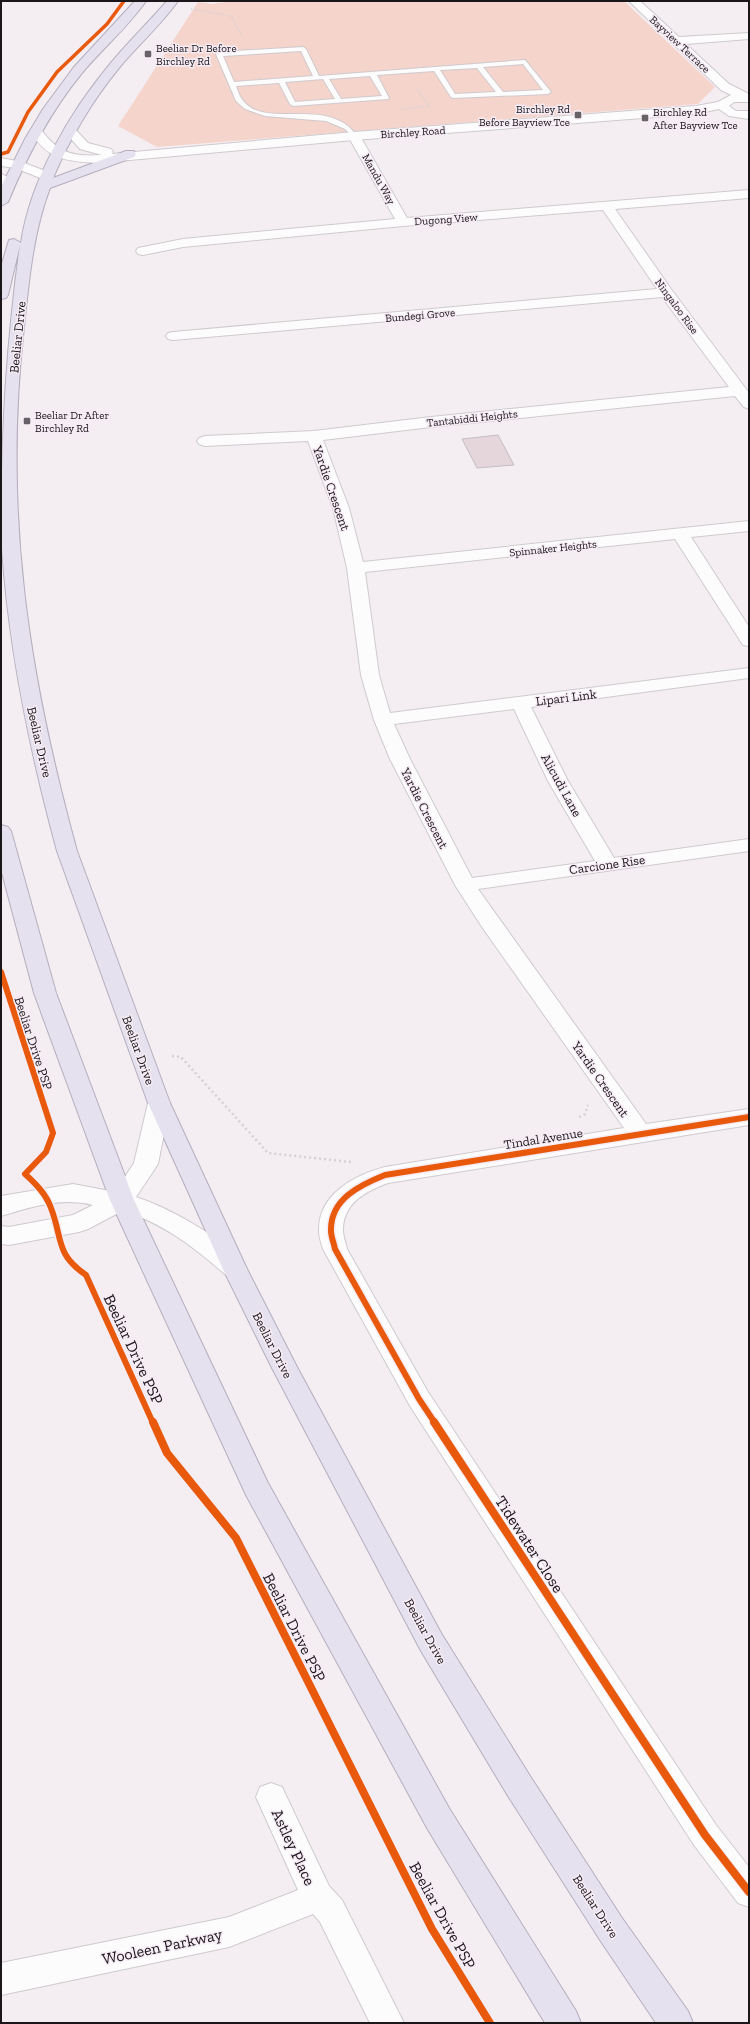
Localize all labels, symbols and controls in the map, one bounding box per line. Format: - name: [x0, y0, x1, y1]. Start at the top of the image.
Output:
- street label: Bayview Terrace: [647, 13, 712, 76]
- place label: Beeliar Dr Before Birchley Rd: [156, 42, 237, 68]
- marker: Beeliar Dr Before Birchley Rd: [143, 49, 153, 59]
- place label: Birchley Rd Before Bayview Tce: [479, 103, 570, 129]
- place label: Birchley Rd After Bayview Tce: [653, 106, 738, 132]
- marker: Birchley Rd Before Bayview Tce: [573, 110, 583, 120]
- marker: Birchley Rd After Bayview Tce: [640, 113, 650, 123]
- street label: Birchley Road: [380, 124, 446, 141]
- street label: Mandu Way: [359, 152, 398, 207]
- street label: Dugong View: [414, 211, 479, 228]
- street label: Ningaloo Rise: [652, 276, 701, 336]
- street label: Beeliar Drive: [6, 300, 29, 374]
- street label: Bundegi Grove: [385, 306, 456, 325]
- street label: Tantabiddi Heights: [426, 407, 518, 430]
- place label: Beeliar Dr After Birchley Rd: [35, 409, 109, 435]
- marker: Beeliar Dr After Birchley Rd: [22, 416, 32, 426]
- street label: Yardie Crescent: [310, 443, 353, 533]
- street label: Spinnaker Heights: [509, 537, 598, 560]
- street label: Lipari Link: [535, 686, 598, 709]
- street label: Beeliar Drive: [24, 705, 55, 779]
- street label: Alicudi Lane: [538, 751, 585, 819]
- street label: Yardie Crescent: [397, 764, 451, 851]
- street label: Carcione Rise: [568, 852, 646, 877]
- street label: Beeliar Drive PSP: [11, 995, 56, 1092]
- street label: Beeliar Drive: [119, 1014, 158, 1087]
- street label: Yardie Crescent: [568, 1038, 632, 1120]
- street label: Tindal Avenue: [503, 1125, 584, 1152]
- street label: Beeliar Drive PSP: [100, 1291, 167, 1407]
- street label: Beeliar Drive: [249, 1310, 296, 1381]
- street label: Tidewater Close: [491, 1492, 568, 1596]
- street label: Beeliar Drive PSP: [259, 1570, 330, 1685]
- street label: Beeliar Drive: [401, 1596, 450, 1666]
- street label: Astley Place: [268, 1806, 320, 1889]
- street label: Beeliar Drive PSP: [405, 1858, 480, 1972]
- street label: Beeliar Drive: [570, 1872, 622, 1941]
- street label: Wooleen Parkway: [100, 1924, 225, 1968]

